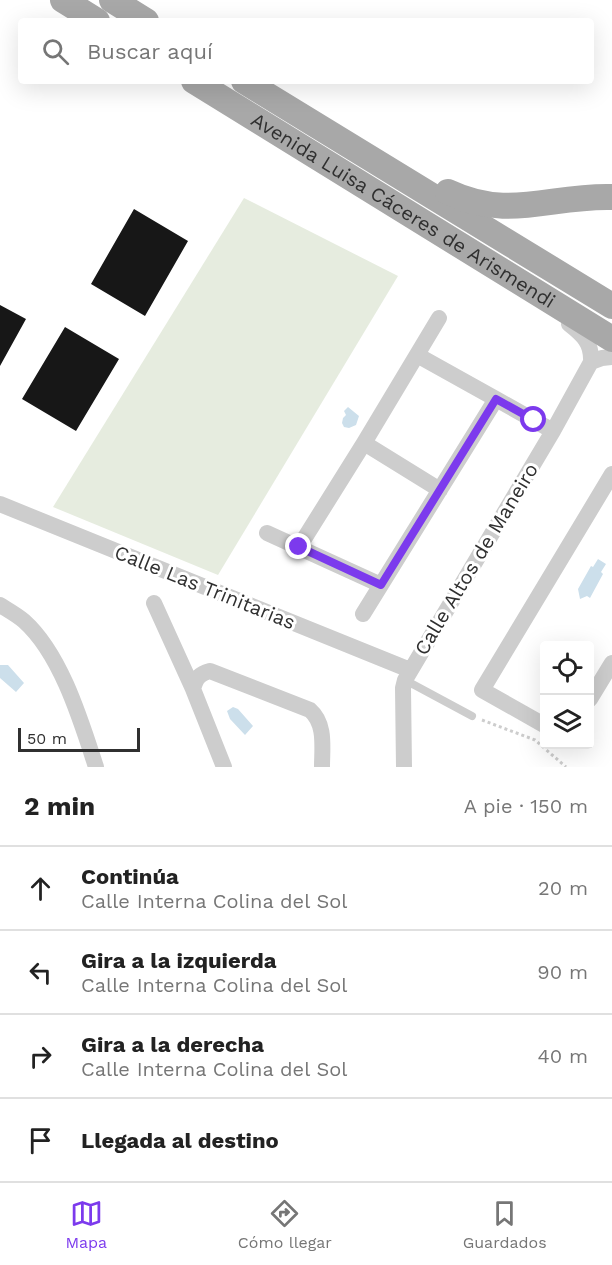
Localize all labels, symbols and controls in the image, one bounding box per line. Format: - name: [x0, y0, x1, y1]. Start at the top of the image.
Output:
- search box: [18, 18, 594, 84]
- icon: search: [39, 35, 72, 68]
- text: Buscar aquí: [87, 39, 213, 64]
- street label: Avenida Luisa Cáceres de Arismendi: [247, 107, 560, 313]
- route start: [520, 406, 546, 432]
- street label: Calle Altos de Maneiro: [409, 459, 543, 659]
- route end: [285, 533, 311, 559]
- street label: Calle Las Trinitarias: [111, 540, 299, 634]
- map controls: [540, 641, 594, 749]
- button: locate: [540, 641, 594, 695]
- button: layers: [540, 695, 594, 749]
- scale bar: [18, 725, 140, 752]
- text: 50 m: [27, 729, 67, 748]
- text: 2 min: [24, 791, 95, 821]
- text: A pie · 150 m: [464, 794, 588, 818]
- text: Continúa: [81, 864, 179, 889]
- icon: ahead: [24, 872, 57, 905]
- text: 20 m: [538, 876, 588, 900]
- text: Calle Interna Colina del Sol: [81, 889, 347, 913]
- text: Gira a la izquierda: [81, 948, 277, 973]
- icon: left: [24, 956, 57, 989]
- text: 90 m: [537, 960, 588, 984]
- text: Calle Interna Colina del Sol: [81, 973, 347, 997]
- text: Gira a la derecha: [81, 1032, 264, 1057]
- icon: right: [24, 1040, 57, 1073]
- text: 40 m: [537, 1044, 588, 1068]
- text: Calle Interna Colina del Sol: [81, 1057, 347, 1081]
- icon: arrive: [24, 1124, 57, 1157]
- text: Llegada al destino: [81, 1128, 279, 1153]
- tab: Mapa: [65, 1197, 107, 1252]
- tab: Cómo llegar: [238, 1197, 332, 1252]
- tab: Guardados: [463, 1197, 547, 1252]

